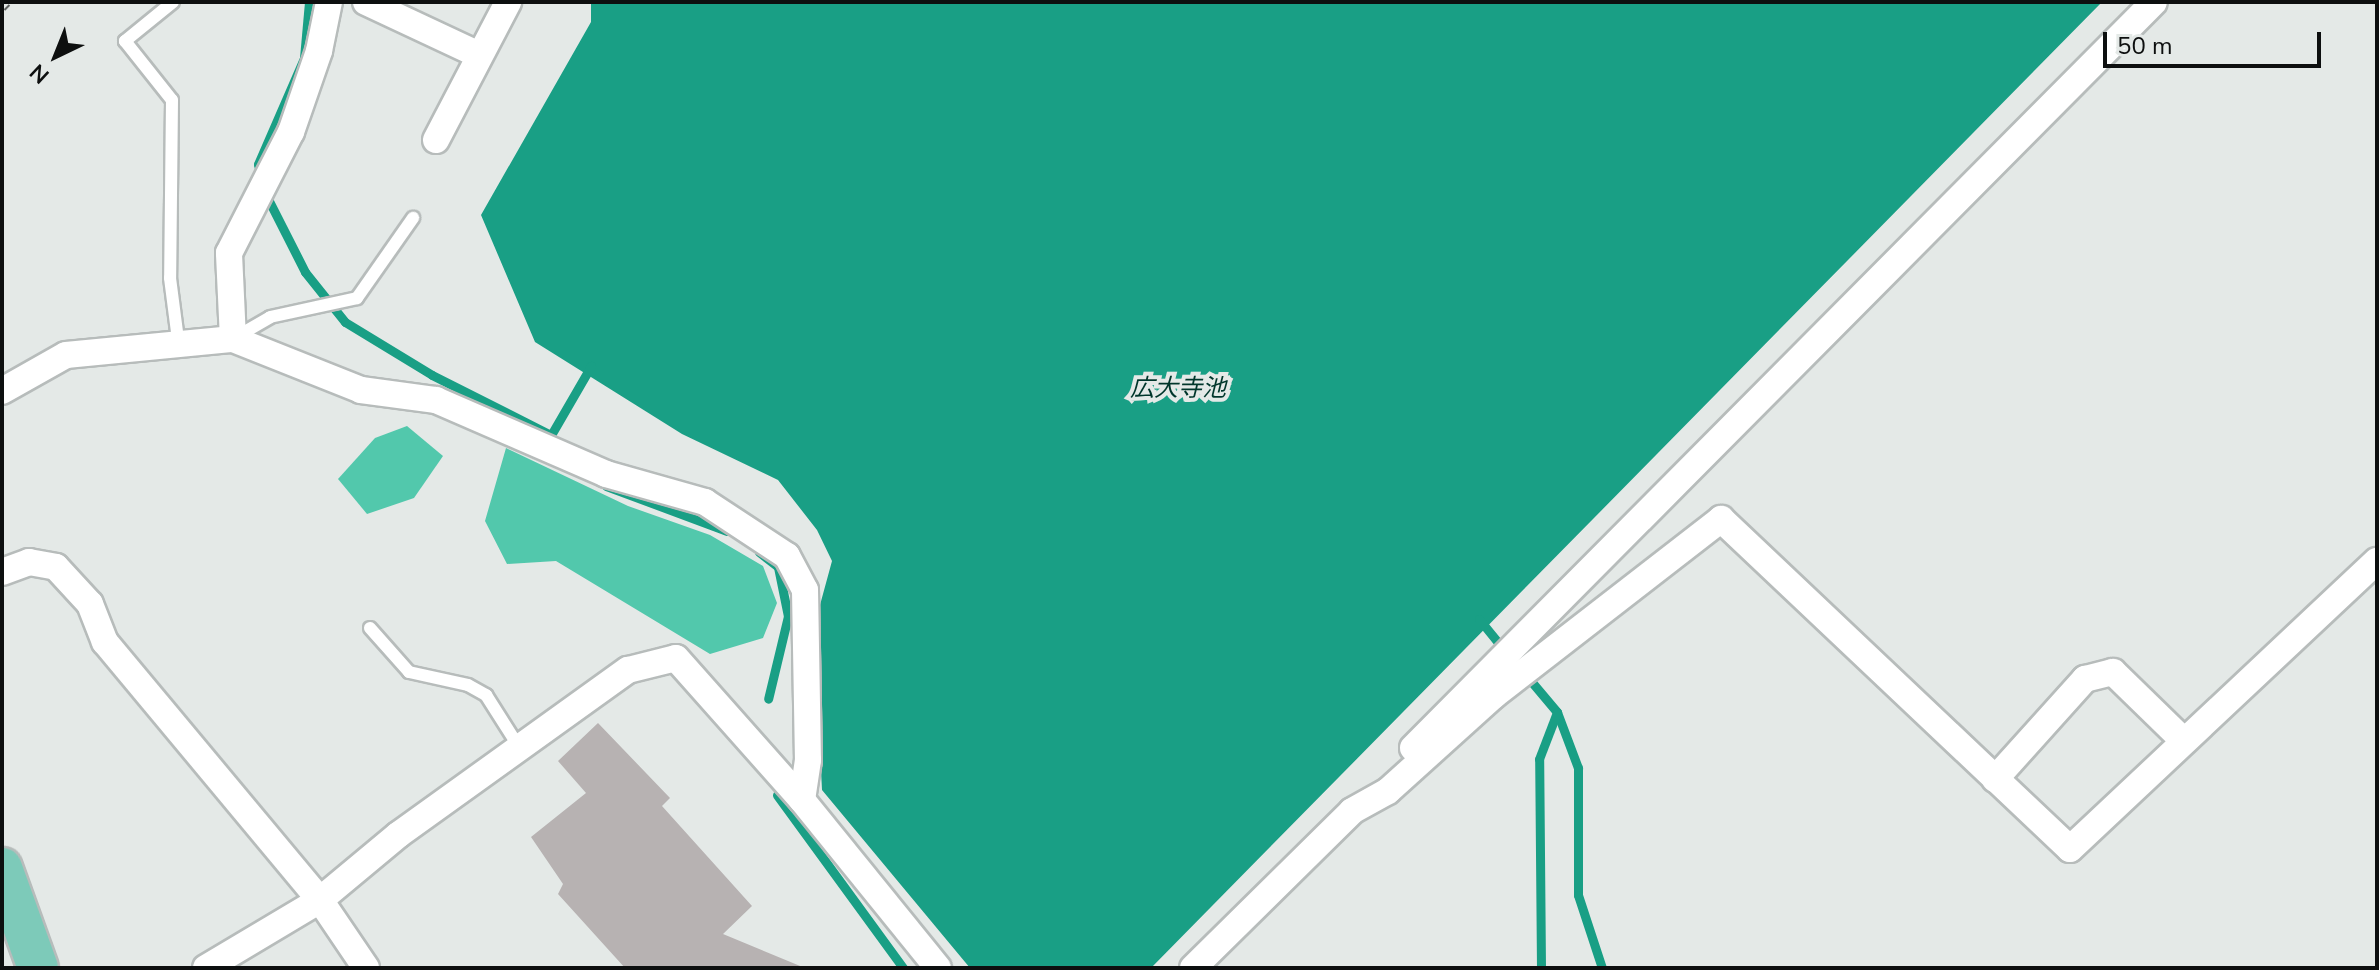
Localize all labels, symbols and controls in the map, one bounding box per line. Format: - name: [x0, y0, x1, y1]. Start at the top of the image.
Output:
- north arrow: [16, 16, 96, 96]
- scale bar: [2107, 16, 2325, 66]
- text: 50 m: [2117, 30, 2173, 62]
- text: N: [23, 57, 56, 90]
- water label: 広大寺池: [1130, 375, 1226, 403]

